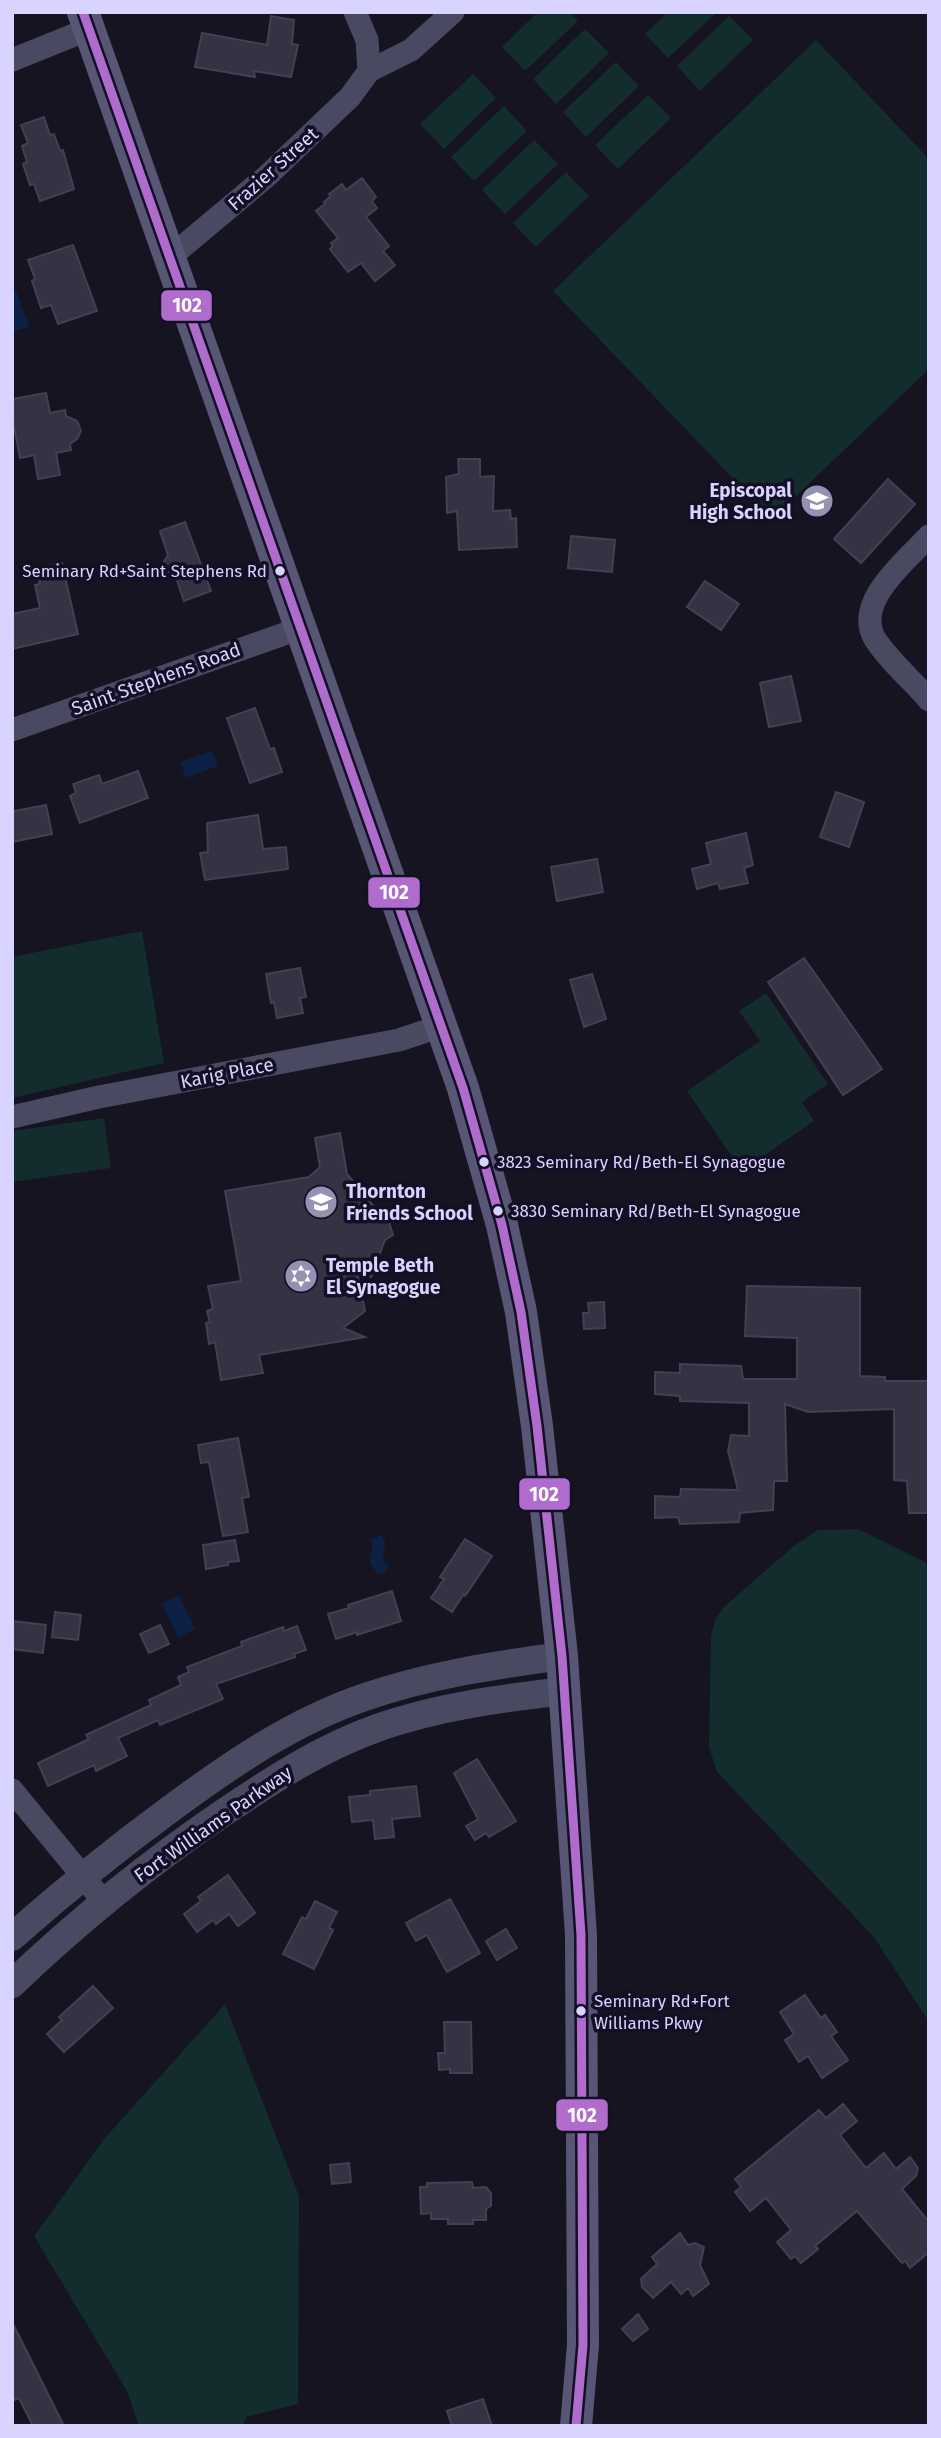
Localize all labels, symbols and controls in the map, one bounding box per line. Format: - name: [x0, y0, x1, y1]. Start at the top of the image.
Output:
- street label: Frazier Street: [223, 122, 323, 216]
- line badge: 102: [160, 289, 213, 322]
- text: 102: [172, 294, 202, 317]
- place label: Episcopal High School: [689, 479, 792, 524]
- school or university icon: Episcopal High School: [798, 482, 836, 520]
- place label: Seminary Rd+Saint Stephens Rd: [22, 561, 267, 582]
- marker: Seminary Rd+Saint Stephens Rd: [273, 564, 287, 578]
- street label: Saint Stephens Road: [68, 638, 244, 720]
- line badge: 102: [367, 876, 421, 909]
- text: 102: [379, 881, 409, 904]
- street label: Karig Place: [178, 1053, 276, 1093]
- place label: 3823 Seminary Rd/Beth-El Synagogue: [497, 1152, 785, 1173]
- marker: 3823 Seminary Rd/Beth-El Synagogue: [477, 1155, 491, 1169]
- place label: Thornton Friends School: [346, 1180, 473, 1225]
- school or university icon: Thornton Friends School: [302, 1183, 340, 1221]
- place label: 3830 Seminary Rd/Beth-El Synagogue: [511, 1201, 801, 1222]
- marker: 3830 Seminary Rd/Beth-El Synagogue: [491, 1204, 505, 1218]
- place label: Temple Beth El Synagogue: [326, 1254, 440, 1299]
- synagogue icon: Temple Beth El Synagogue: [282, 1257, 320, 1295]
- line badge: 102: [518, 1477, 571, 1511]
- text: 102: [529, 1483, 559, 1506]
- street label: Fort Williams Parkway: [130, 1761, 297, 1887]
- place label: Seminary Rd+Fort Williams Pkwy: [594, 1991, 730, 2034]
- marker: Seminary Rd+Fort Williams Pkwy: [574, 2004, 588, 2018]
- line badge: 102: [555, 2098, 609, 2132]
- text: 102: [567, 2104, 597, 2127]

